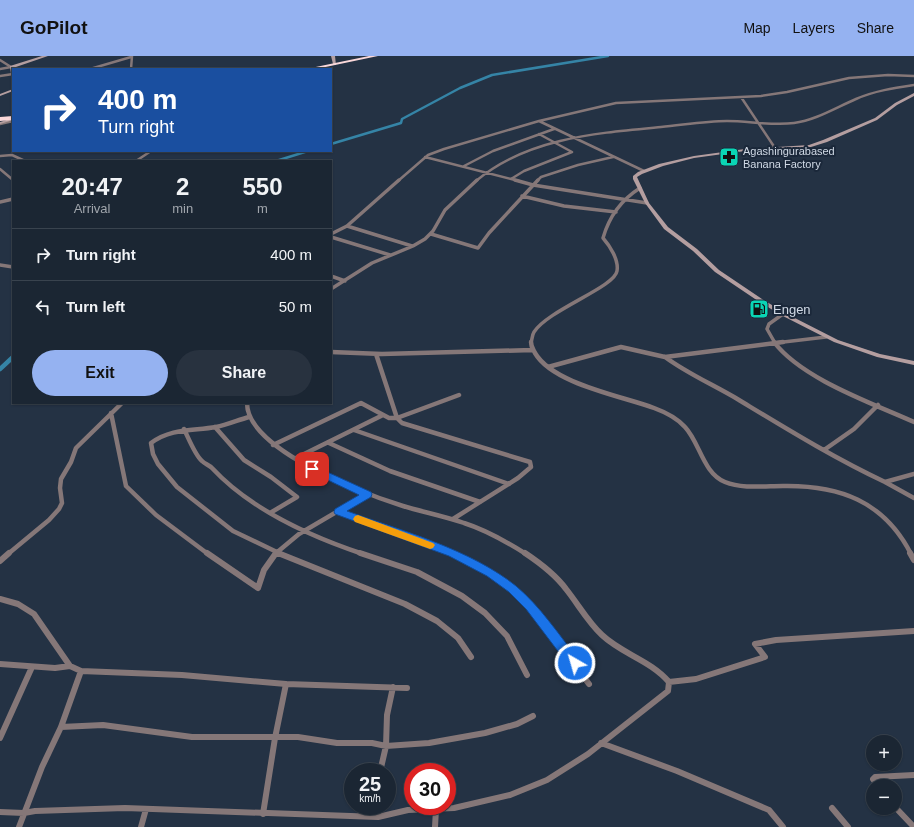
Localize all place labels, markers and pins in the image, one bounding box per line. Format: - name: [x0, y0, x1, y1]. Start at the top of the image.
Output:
- place label: Agashingurabased Banana Factory: [743, 145, 835, 170]
- pharmacy icon: Agashingurabased Banana Factory: [718, 146, 740, 168]
- fuel station icon: Engen: [748, 298, 770, 320]
- place label: Engen: [773, 302, 811, 317]
- pin: [295, 452, 329, 486]

